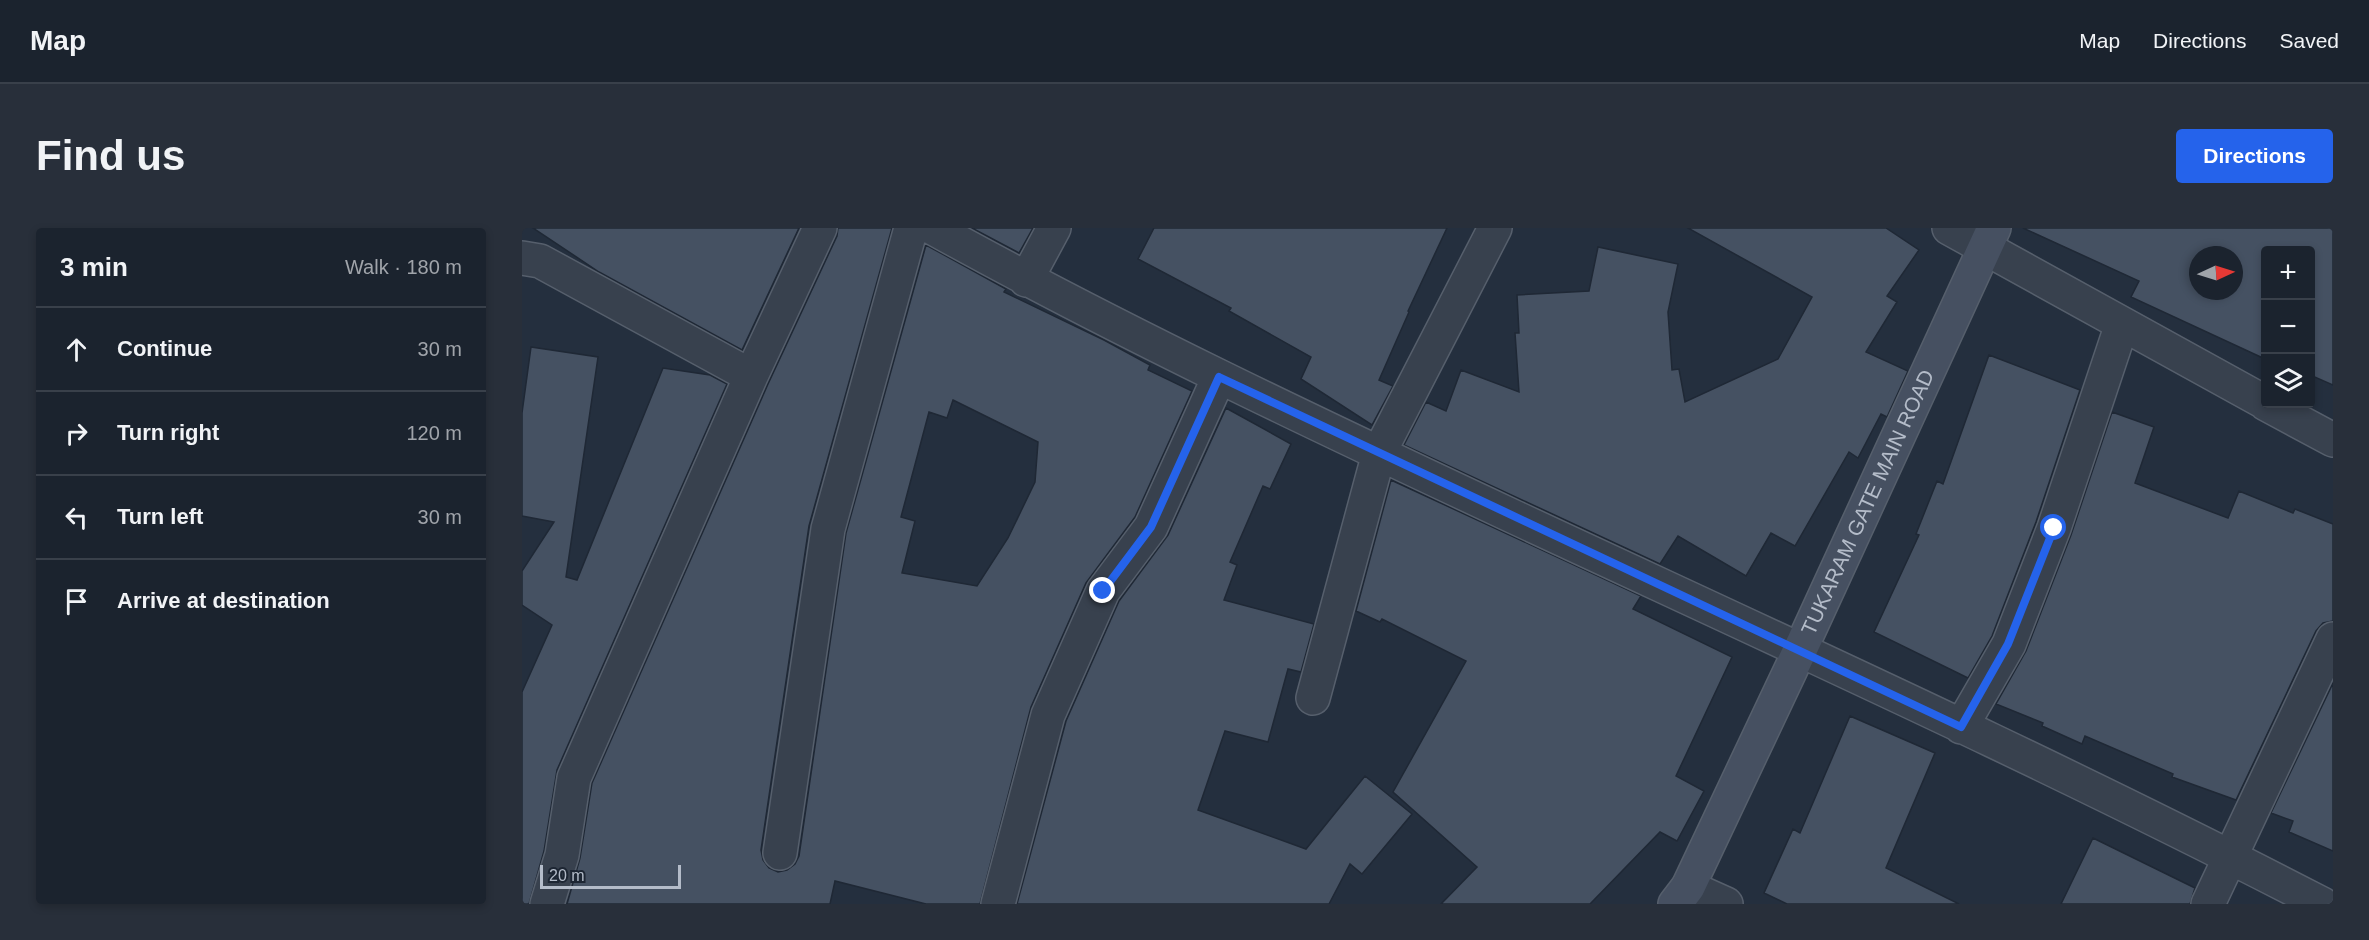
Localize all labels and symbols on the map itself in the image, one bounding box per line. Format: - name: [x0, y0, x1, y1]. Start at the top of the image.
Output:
- north arrow: [2189, 246, 2243, 300]
- street label: TUKARAM GATE MAIN ROAD: [1797, 366, 1938, 638]
- route start: [2040, 514, 2066, 540]
- route end: [1089, 577, 1115, 603]
- scale bar: [540, 862, 681, 890]

